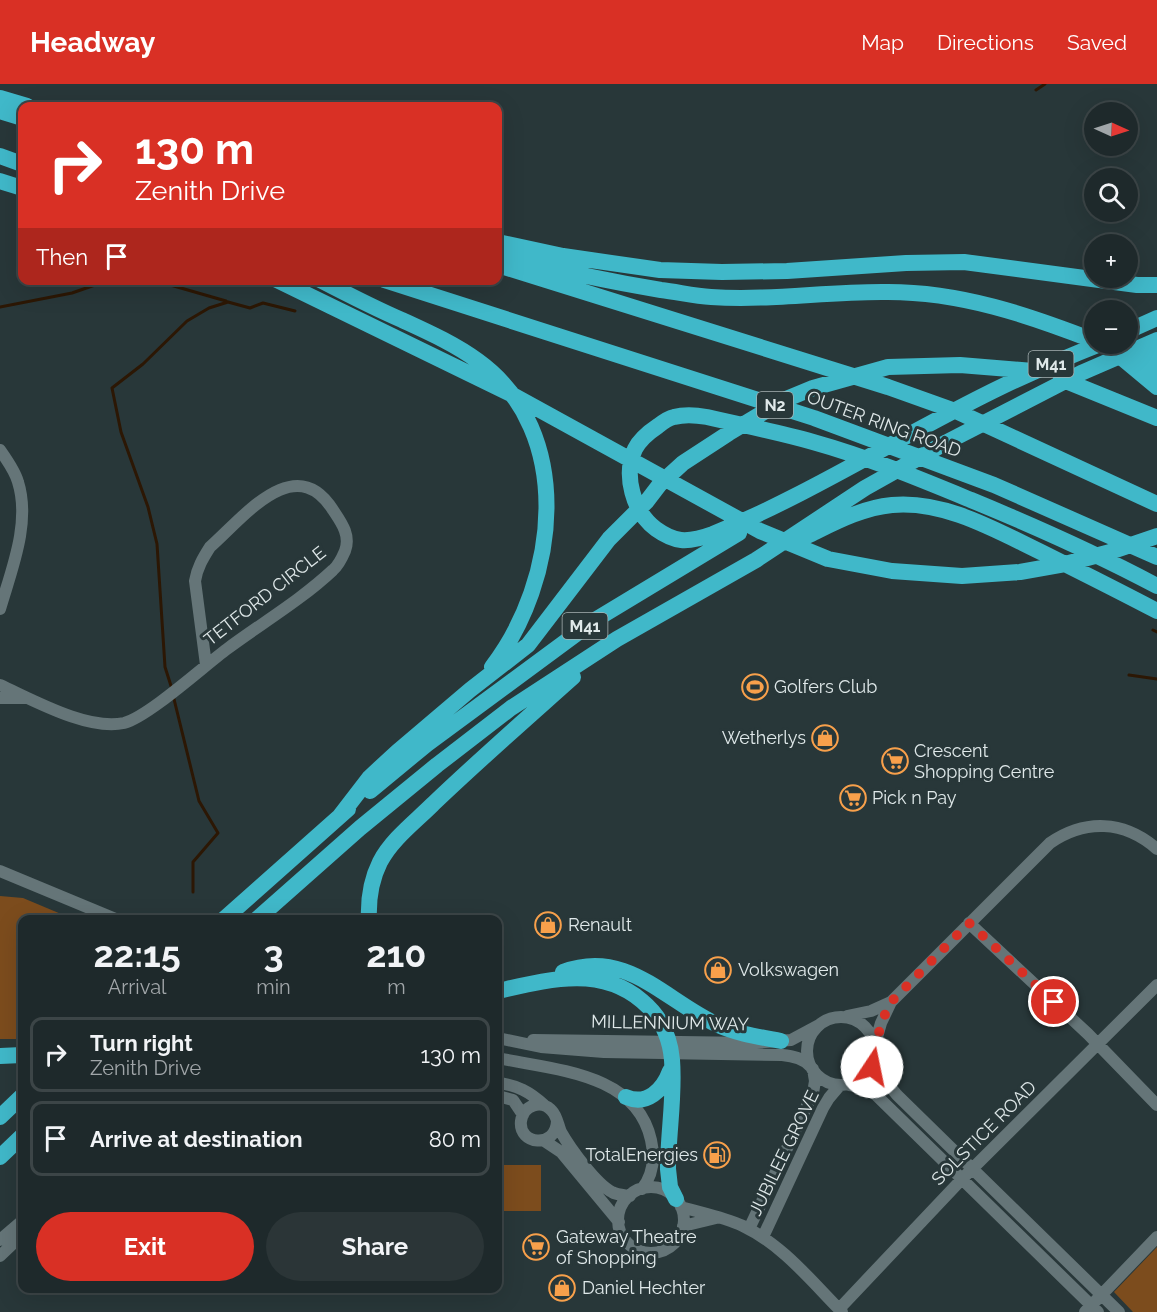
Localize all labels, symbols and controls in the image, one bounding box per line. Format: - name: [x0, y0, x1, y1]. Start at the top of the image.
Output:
- text: Headway: [30, 26, 155, 59]
- text: Map: [861, 30, 904, 55]
- text: Directions: [937, 30, 1034, 55]
- text: Saved: [1067, 30, 1127, 55]
- north arrow: [1084, 102, 1138, 156]
- map controls: [1084, 102, 1138, 354]
- text: 130 m: [135, 125, 254, 174]
- icon: right: [36, 126, 114, 204]
- button: search: [1084, 168, 1138, 222]
- text: Zenith Drive: [135, 175, 285, 206]
- button: +: [1084, 234, 1138, 288]
- icon: arrive: [100, 240, 133, 273]
- text: Then: [36, 244, 88, 270]
- button: −: [1084, 300, 1138, 354]
- road number: M41: [1028, 351, 1074, 377]
- street label: OUTER RING ROAD: [804, 386, 964, 461]
- road number: N2: [757, 392, 793, 418]
- street label: TETFORD CIRCLE: [200, 542, 330, 650]
- road number: M41: [562, 613, 608, 639]
- sports icon: Golfers Club: [740, 672, 770, 702]
- place label: Golfers Club: [774, 676, 877, 697]
- shop icon: Wetherlys: [810, 723, 840, 753]
- place label: Wetherlys: [722, 727, 806, 748]
- place label: Crescent Shopping Centre: [914, 740, 1055, 782]
- supermarket icon: Crescent Shopping Centre: [880, 746, 910, 776]
- supermarket icon: Pick n Pay: [838, 783, 868, 813]
- place label: Pick n Pay: [872, 787, 957, 808]
- shop icon: Renault: [533, 910, 563, 940]
- place label: Renault: [568, 914, 632, 935]
- text: 22:15: [94, 933, 181, 975]
- text: 3: [263, 933, 284, 975]
- text: 210: [366, 933, 426, 975]
- shop icon: Volkswagen: [703, 955, 733, 985]
- place label: Volkswagen: [738, 959, 839, 980]
- text: Arrival: [108, 975, 166, 999]
- text: min: [256, 975, 291, 999]
- text: m: [387, 975, 406, 999]
- pin: [1028, 976, 1079, 1027]
- icon: arrive: [1037, 985, 1070, 1018]
- street label: MILLENNIUM WAY: [591, 1011, 749, 1034]
- text: Turn right: [90, 1030, 193, 1056]
- position arrow: [840, 1035, 904, 1099]
- icon: right: [39, 1038, 72, 1071]
- text: 130 m: [421, 1042, 481, 1068]
- text: Zenith Drive: [90, 1056, 201, 1080]
- street label: SOLSTICE ROAD: [927, 1076, 1040, 1189]
- street label: JUBILEE GROVE: [744, 1087, 823, 1219]
- icon: arrive: [39, 1122, 72, 1155]
- text: Arrive at destination: [90, 1126, 303, 1152]
- text: 80 m: [429, 1126, 481, 1152]
- fuel station icon: TotalEnergies: [702, 1140, 732, 1170]
- place label: TotalEnergies: [585, 1144, 698, 1165]
- button: Exit: [36, 1212, 254, 1281]
- button: Share: [266, 1212, 484, 1281]
- place label: Gateway Theatre of Shopping: [556, 1226, 697, 1268]
- supermarket icon: Gateway Theatre of Shopping: [521, 1232, 551, 1262]
- shop icon: Daniel Hechter: [547, 1273, 577, 1303]
- place label: Daniel Hechter: [582, 1277, 706, 1298]

